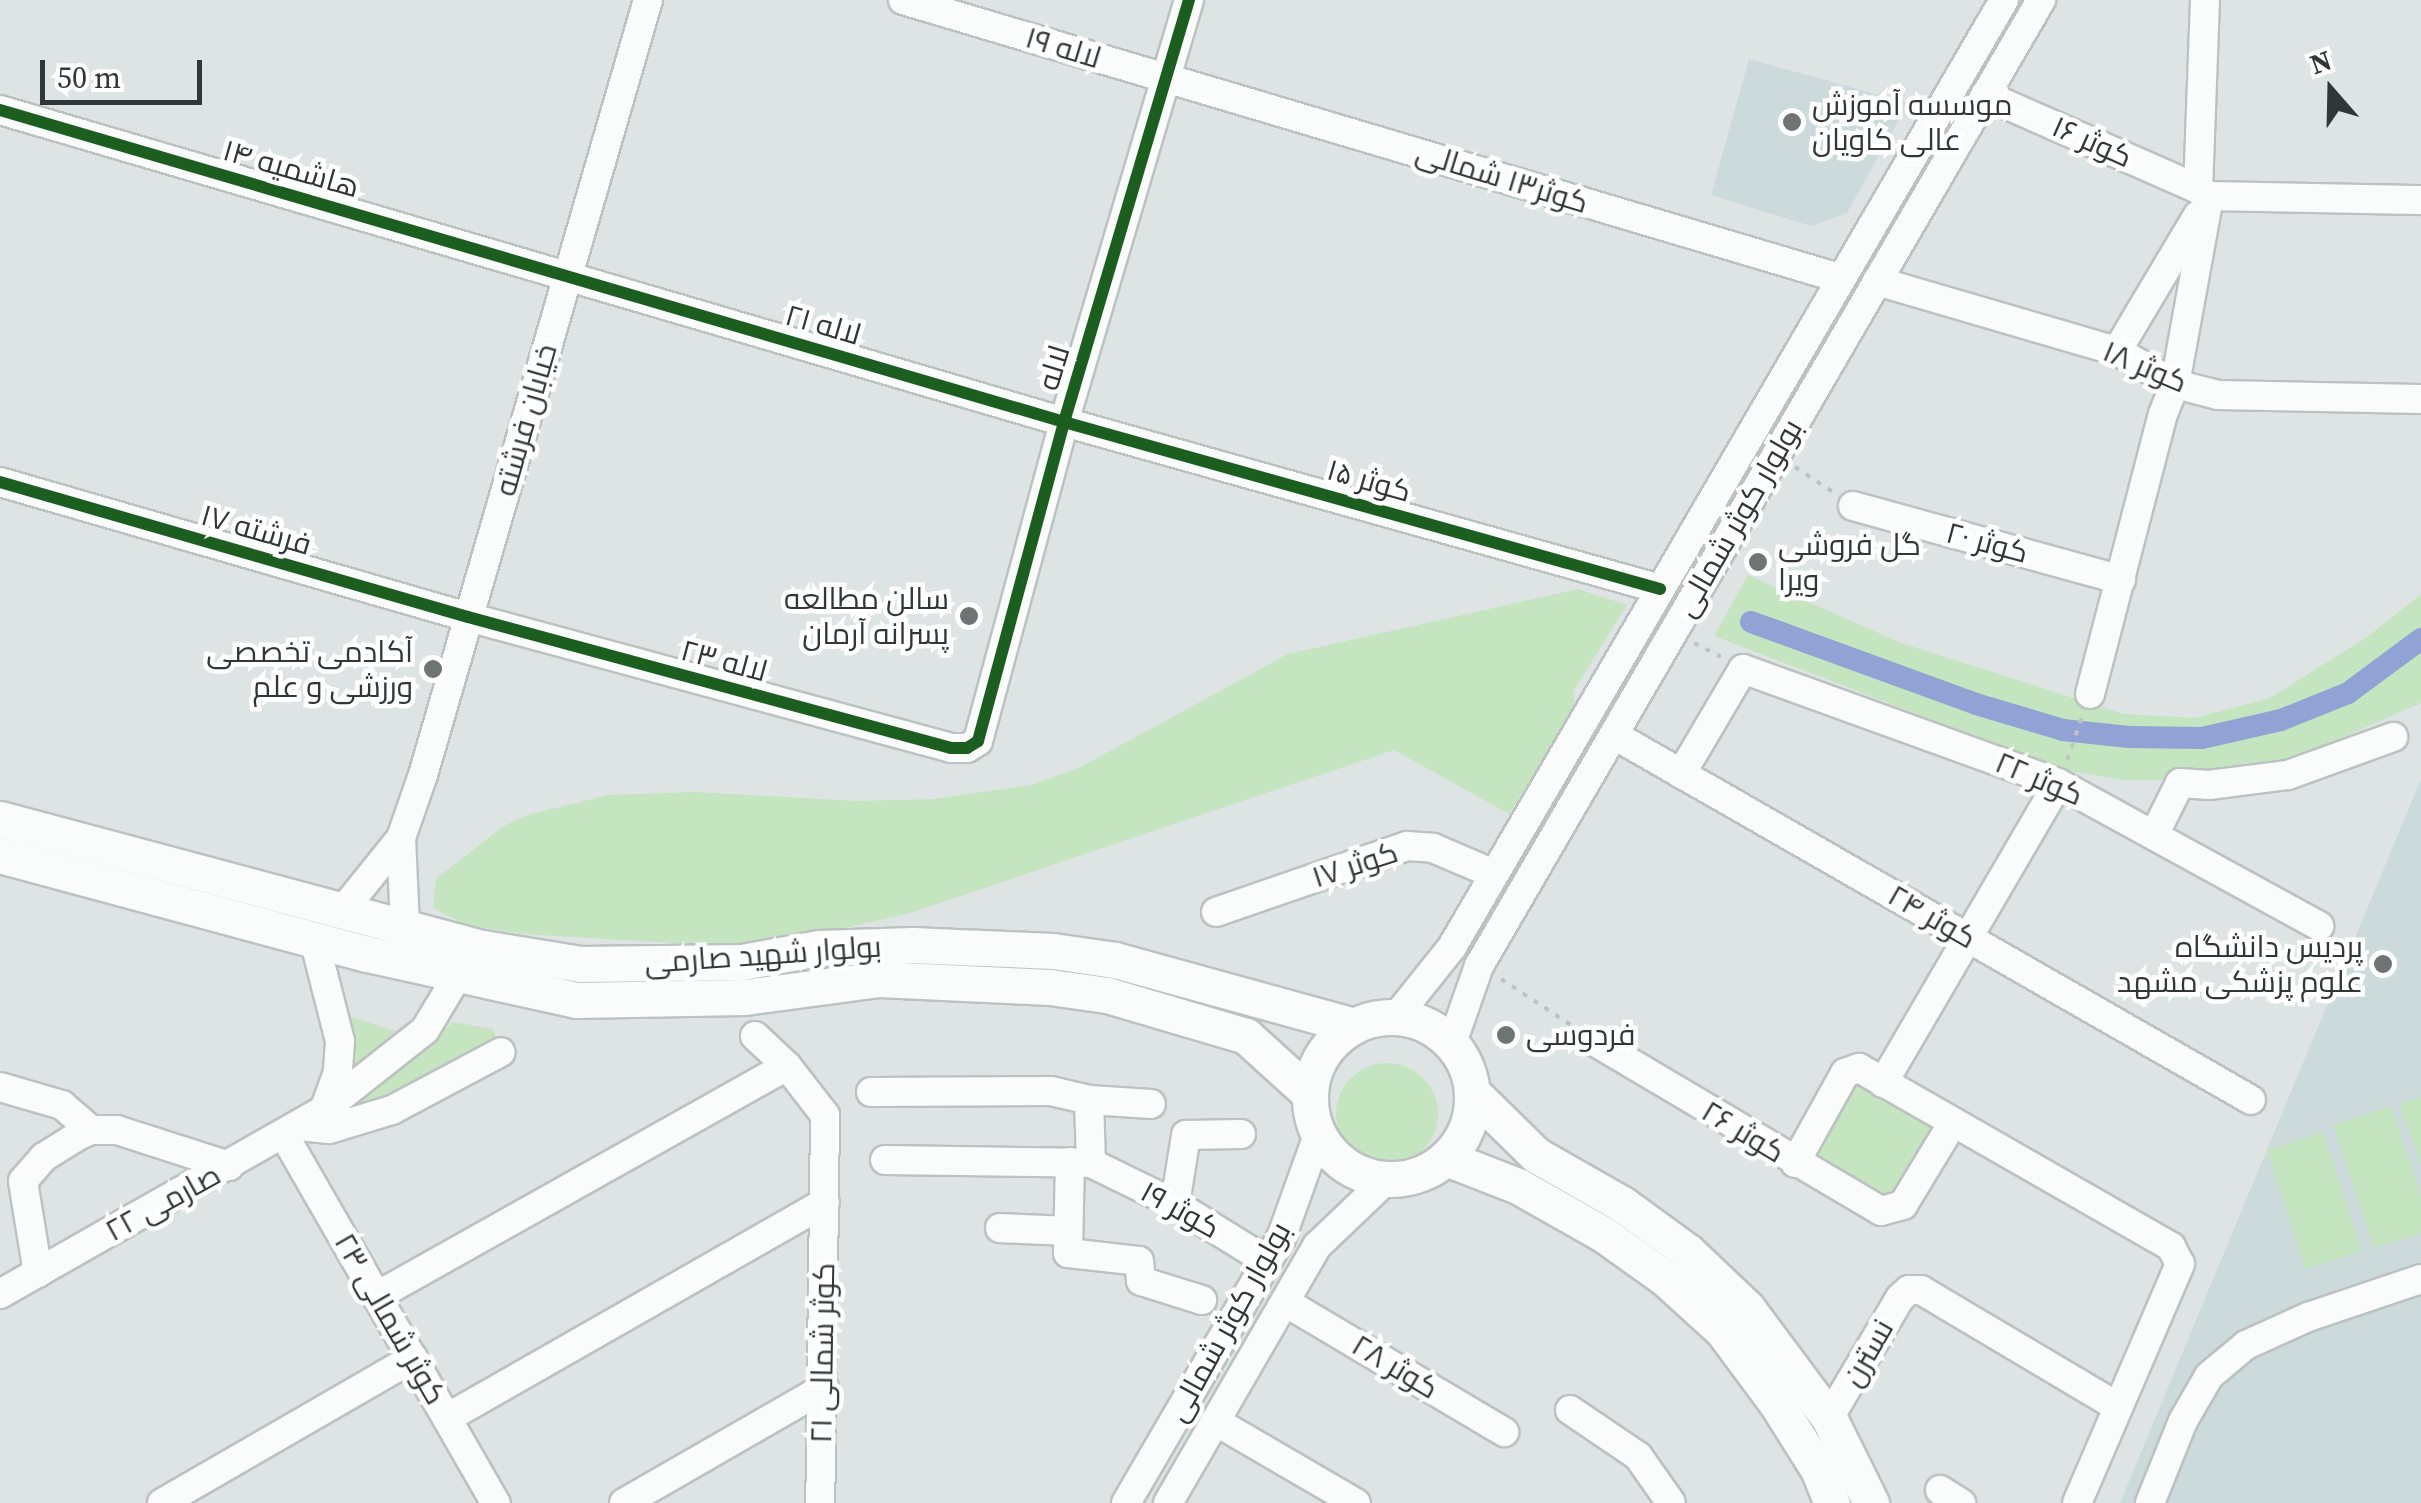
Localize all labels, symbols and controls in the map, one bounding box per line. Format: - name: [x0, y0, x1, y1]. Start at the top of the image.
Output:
- street label: لاله ۱۹: [1021, 20, 1105, 76]
- scale bar: [45, 40, 208, 102]
- north arrow: [2281, 40, 2381, 140]
- text: N: [2305, 40, 2337, 83]
- text: 50 m: [57, 57, 121, 98]
- place label: موسسه آموزش عالی کاویان: [1812, 87, 2012, 158]
- street label: کوثر ۱۶: [2046, 109, 2138, 175]
- marker: موسسه آموزش عالی کاویان: [1781, 111, 1803, 133]
- street label: هاشمیه ۱۴: [219, 132, 363, 206]
- street label: کوثر۱۳ شمالی: [1411, 135, 1593, 221]
- street label: لاله ۲۱: [781, 297, 865, 353]
- street label: کوثر ۱۸: [2097, 333, 2193, 401]
- street label: خیابان فرشته: [487, 340, 565, 500]
- street label: لاله: [1030, 341, 1078, 395]
- street label: بولوار کوثر شمالی: [1668, 413, 1810, 623]
- street label: کوثر ۱۵: [1323, 452, 1415, 510]
- street label: فرشته ۱۷: [197, 497, 315, 563]
- street label: کوثر ۲۰: [1942, 515, 2032, 571]
- place label: گل فروشی ویرا: [1778, 527, 1921, 598]
- marker: گل فروشی ویرا: [1747, 551, 1769, 573]
- place label: سالن مطالعه پسرانه آرمان: [784, 581, 949, 652]
- marker: سالن مطالعه پسرانه آرمان: [958, 605, 980, 627]
- street label: لاله ۲۳: [677, 632, 771, 690]
- place label: آکادمی تخصصی ورزشی و علم: [206, 634, 413, 704]
- marker: آکادمی تخصصی ورزشی و علم: [422, 658, 444, 680]
- street label: کوثر ۲۲: [1990, 745, 2088, 813]
- street label: کوثر ۱۷: [1308, 834, 1402, 896]
- street label: کوثر ۲۴: [1882, 877, 1982, 957]
- street label: بولوار شهید صارمی: [643, 929, 883, 981]
- place label: پردیس دانشگاه علوم پزشکی مشهد: [2117, 929, 2363, 1000]
- marker: پردیس دانشگاه علوم پزشکی مشهد: [2372, 953, 2394, 975]
- place label: فردوسی: [1526, 1017, 1635, 1053]
- marker: فردوسی: [1495, 1024, 1517, 1046]
- street label: کوثر ۲۶: [1695, 1093, 1791, 1171]
- street label: صارمی ۲۲: [99, 1157, 227, 1249]
- street label: کوثر ۱۹: [1134, 1174, 1226, 1246]
- street label: بولوار کوثر شمالی: [1159, 1216, 1299, 1428]
- street label: کوثر شمالی ۲۳: [326, 1227, 454, 1411]
- street label: کوثر شمالی ۲۱: [803, 1262, 843, 1444]
- street label: نسترن: [1835, 1313, 1901, 1393]
- street label: کوثر ۲۸: [1345, 1327, 1445, 1407]

